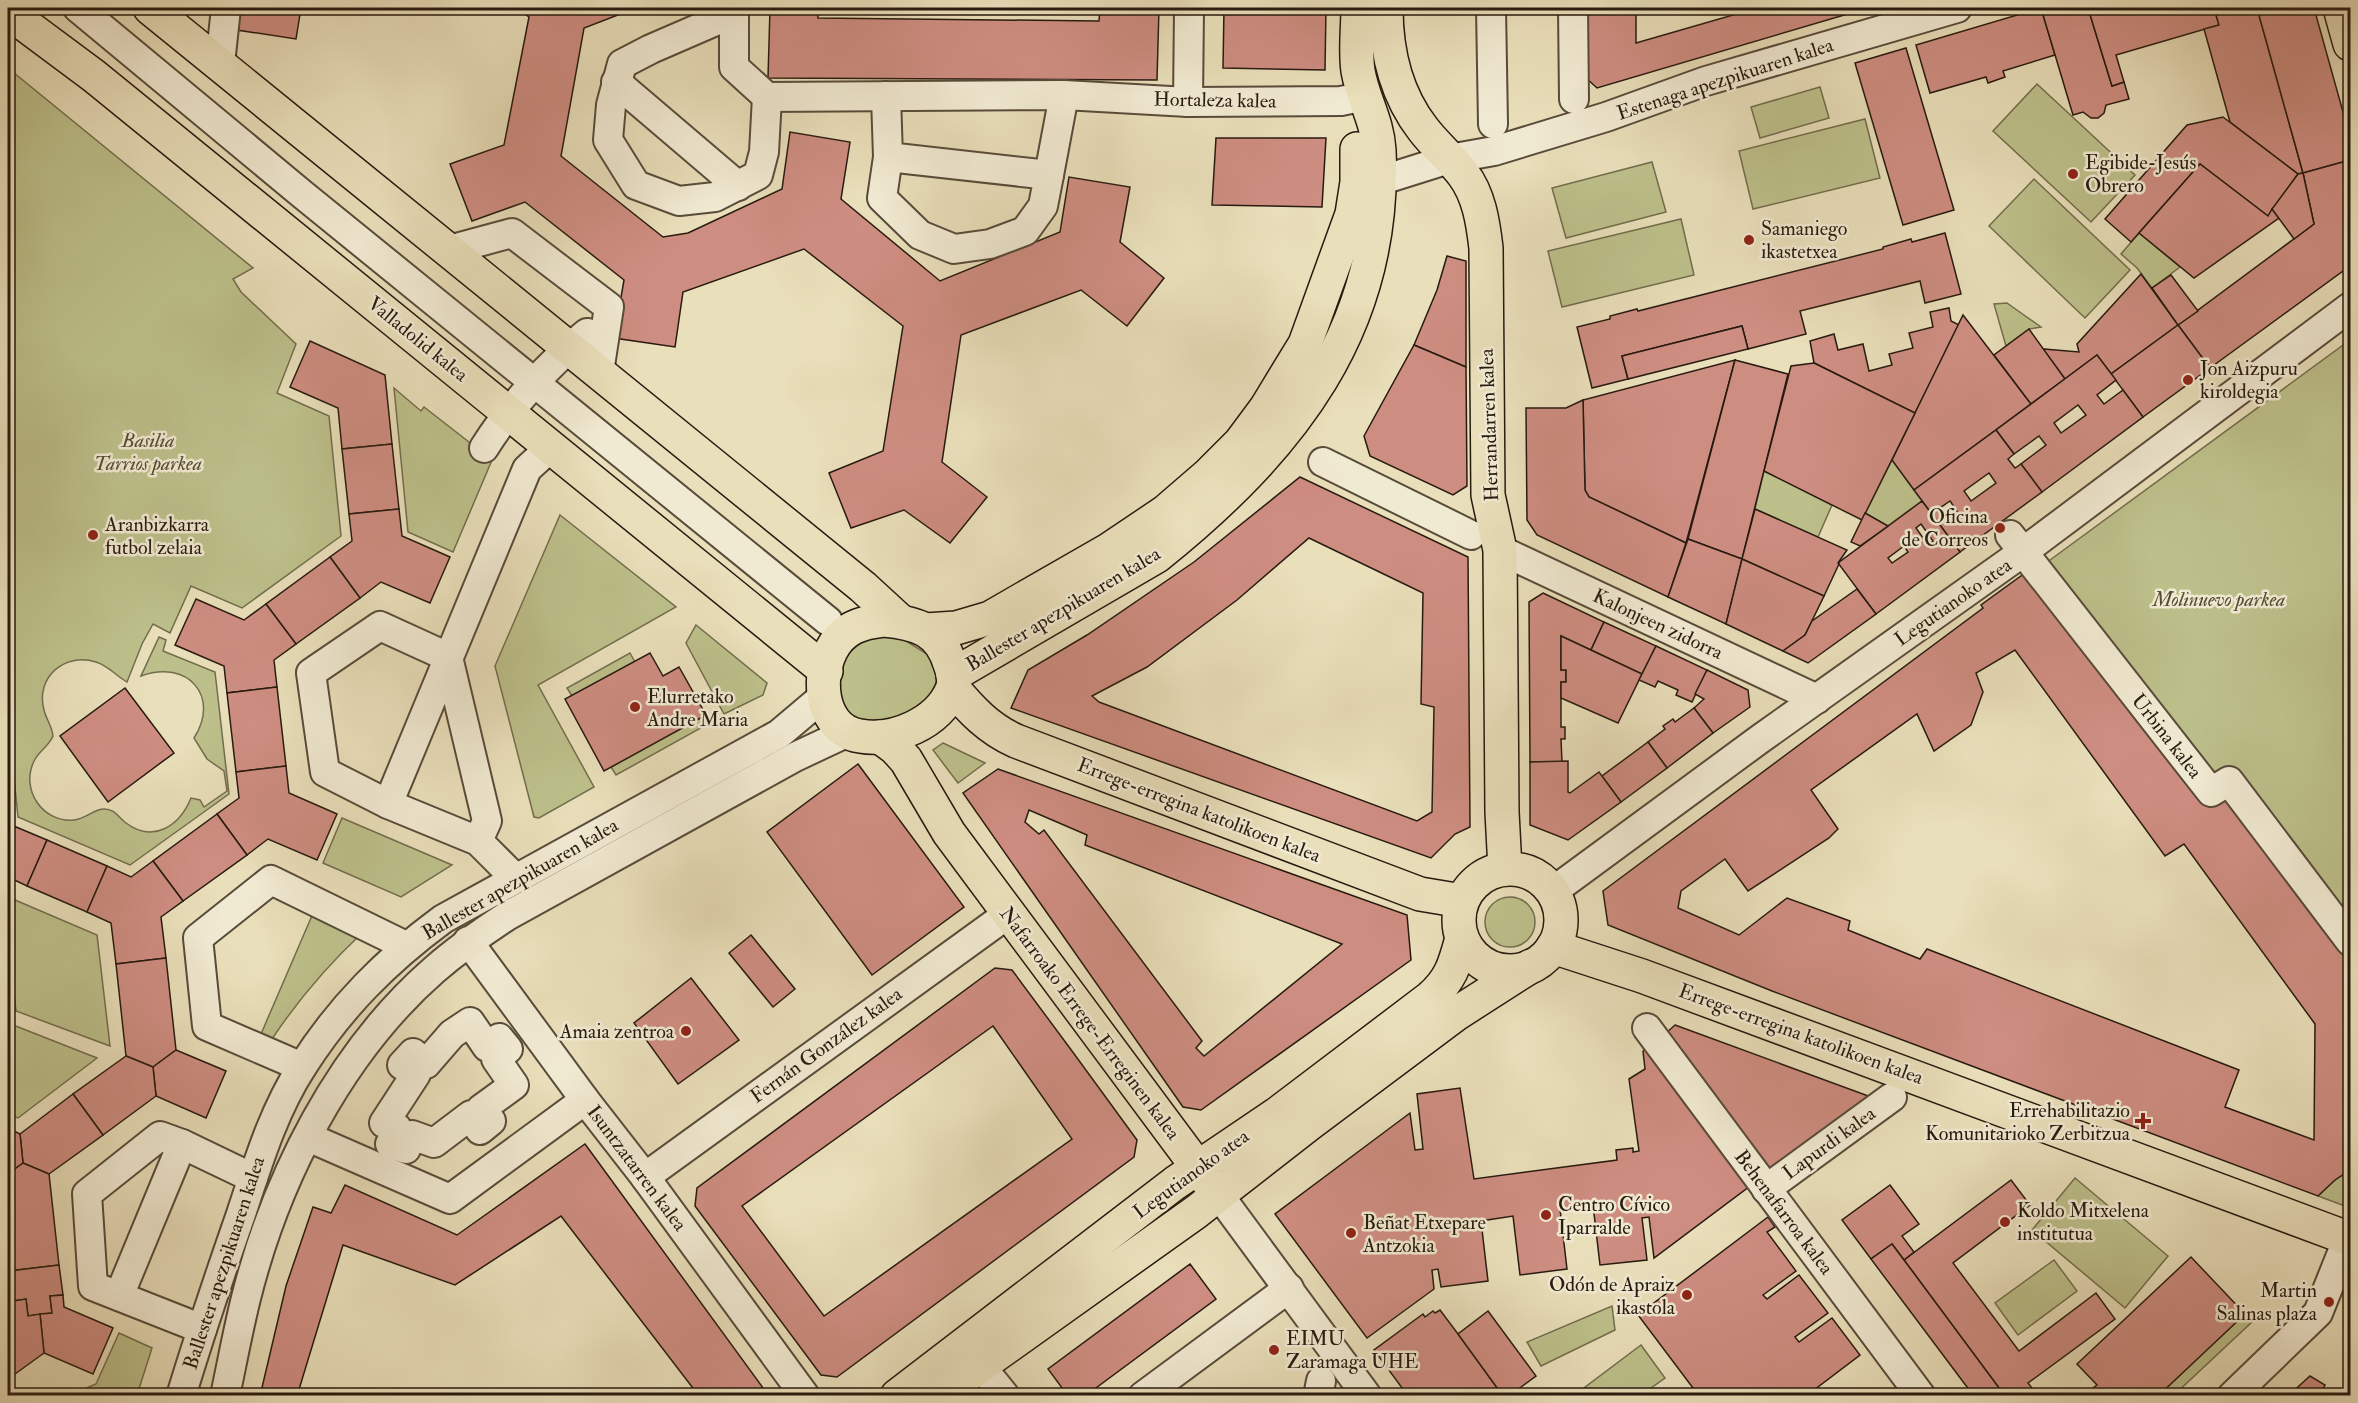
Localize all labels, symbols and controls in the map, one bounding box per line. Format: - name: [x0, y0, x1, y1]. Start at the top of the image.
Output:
- street label: Estenaga apezpikuaren kalea: [1614, 32, 1837, 127]
- street label: Hortaleza kalea: [1153, 86, 1277, 114]
- place label: Egibide-Jesús Obrero: [2085, 150, 2196, 198]
- marker: Egibide-Jesús Obrero: [2066, 167, 2080, 181]
- place label: Samaniego ikastetxea: [1761, 216, 1847, 264]
- marker: Samaniego ikastetxea: [1742, 233, 1756, 247]
- street label: Valladolid kalea: [363, 291, 474, 388]
- street label: Herrandarren kalea: [1474, 347, 1504, 502]
- place label: Jon Aizpuru kiroldegia: [2199, 356, 2298, 404]
- marker: Jon Aizpuru kiroldegia: [2181, 373, 2195, 387]
- park label: Basilia Tarrios parkea: [94, 428, 202, 476]
- place label: Oficina de Correos: [1902, 504, 1989, 552]
- place label: Aranbizkarra futbol zelaia: [104, 512, 210, 560]
- marker: Oficina de Correos: [1993, 521, 2007, 535]
- marker: Aranbizkarra futbol zelaia: [86, 528, 100, 542]
- street label: Ballester apezpikuaren kalea: [961, 541, 1166, 678]
- street label: Legutianoko atea: [1890, 552, 2017, 652]
- street label: Kalonjeen zidorra: [1589, 583, 1728, 665]
- park label: Molinuevo parkea: [2152, 587, 2285, 612]
- place label: Elurretako Andre Maria: [646, 684, 749, 732]
- street label: Urbina kalea: [2126, 689, 2208, 784]
- marker: Elurretako Andre Maria: [628, 700, 642, 714]
- street label: Errege-erregina katolikoen kalea: [1074, 752, 1325, 868]
- street label: Ballester apezpikuaren kalea: [417, 812, 624, 946]
- street label: Nafarroako Errege-Erreginen kalea: [994, 901, 1186, 1145]
- street label: Errege-erregina katolikoen kalea: [1675, 978, 1928, 1090]
- street label: Fernán González kalea: [745, 981, 908, 1109]
- place label: Amaia zentroa: [559, 1019, 675, 1044]
- marker: Amaia zentroa: [679, 1024, 693, 1038]
- place label: Errehabilitazio Komunitarioko Zerbitzua: [1925, 1098, 2131, 1146]
- street label: Isuntzatarren kalea: [581, 1100, 693, 1237]
- street label: Lapurdi kalea: [1778, 1100, 1882, 1186]
- marker: Errehabilitazio Komunitarioko Zerbitzua: [2134, 1112, 2152, 1130]
- street label: Legutianoko atea: [1128, 1123, 1255, 1224]
- street label: Behenafarroa kalea: [1729, 1145, 1839, 1280]
- street label: Ballester apezpikuaren kalea: [178, 1153, 271, 1373]
- place label: Centro Cívico Iparralde: [1558, 1192, 1670, 1241]
- place label: Koldo Mitxelena institutua: [2017, 1198, 2150, 1246]
- marker: Centro Cívico Iparralde: [1539, 1208, 1553, 1222]
- place label: Beñat Etxepare Antzokia: [1362, 1210, 1486, 1258]
- marker: Koldo Mitxelena institutua: [1998, 1215, 2012, 1229]
- marker: Beñat Etxepare Antzokia: [1344, 1226, 1358, 1240]
- place label: Odón de Apraiz ikastola: [1549, 1272, 1676, 1320]
- place label: Martin Salinas plaza: [2216, 1278, 2318, 1327]
- marker: Odón de Apraiz ikastola: [1680, 1288, 1694, 1302]
- marker: Martin Salinas plaza: [2322, 1295, 2336, 1309]
- place label: EIMU Zaramaga UHE: [1286, 1326, 1418, 1374]
- marker: EIMU Zaramaga UHE: [1267, 1343, 1281, 1357]

